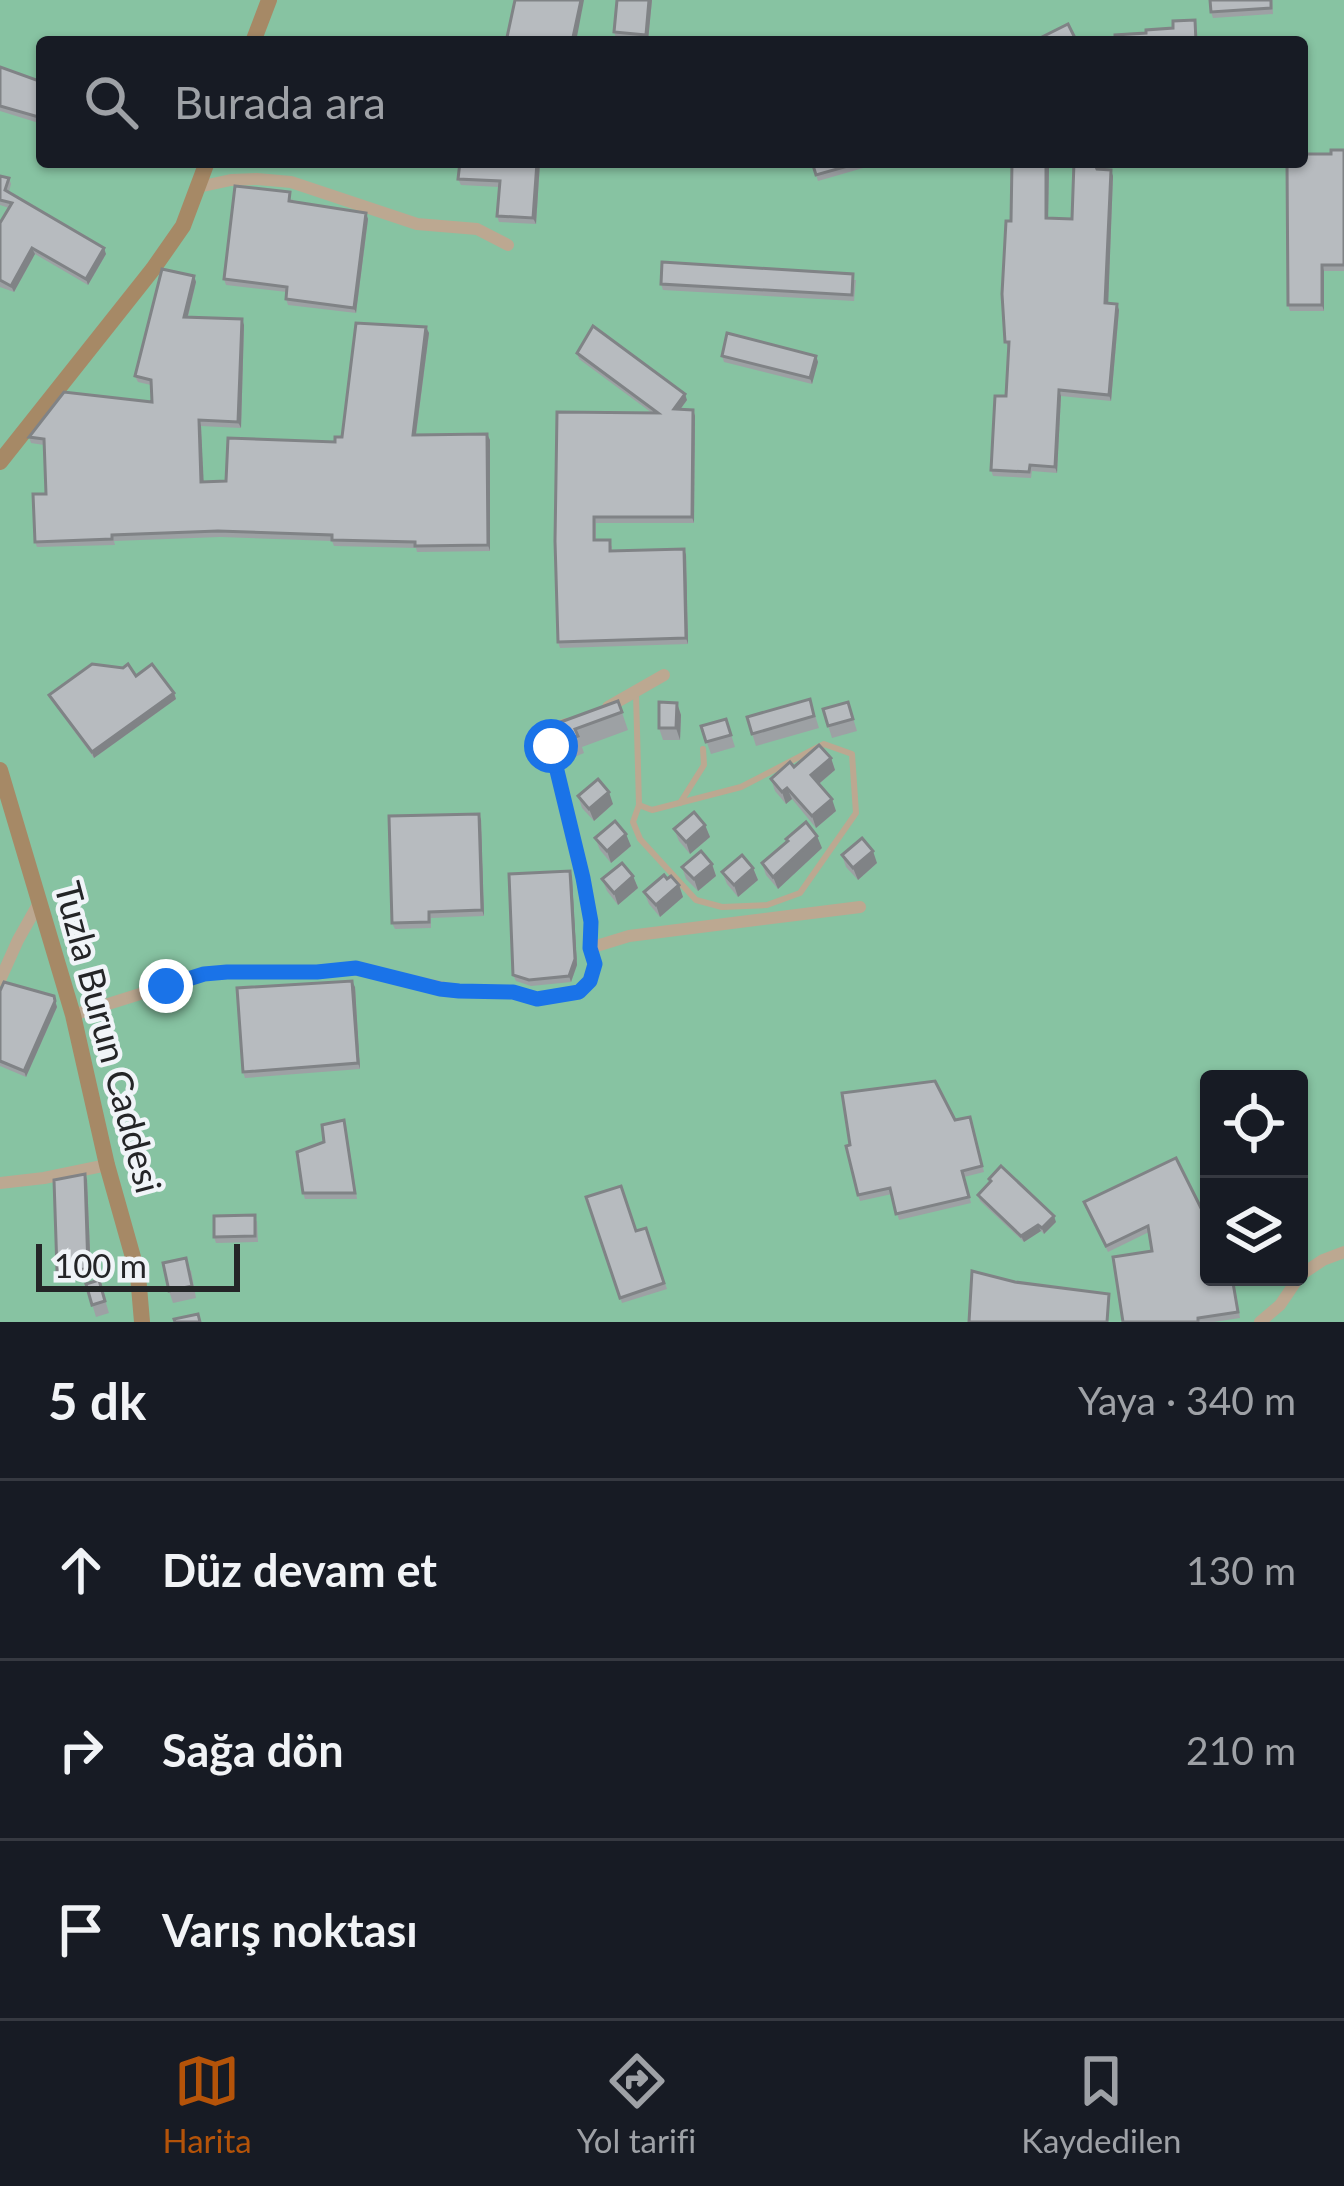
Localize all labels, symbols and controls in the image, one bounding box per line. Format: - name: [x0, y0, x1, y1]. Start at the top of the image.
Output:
- search box: [36, 36, 1308, 168]
- icon: search: [78, 69, 144, 135]
- text: Burada ara: [174, 75, 386, 129]
- route start: [524, 719, 578, 773]
- street label: Tuzla Burun Caddesi: [46, 877, 172, 1197]
- route end: [139, 959, 193, 1013]
- map controls: [1200, 1070, 1308, 1286]
- button: locate: [1200, 1070, 1308, 1178]
- button: layers: [1200, 1178, 1308, 1286]
- scale bar: [36, 1238, 240, 1291]
- text: 100 m: [54, 1245, 147, 1285]
- text: 5 dk: [48, 1370, 146, 1431]
- text: Yaya · 340 m: [1078, 1377, 1296, 1423]
- icon: ahead: [48, 1537, 114, 1603]
- text: Düz devam et: [162, 1543, 437, 1597]
- text: 130 m: [1186, 1547, 1296, 1593]
- icon: right: [48, 1717, 114, 1783]
- text: Sağa dön: [162, 1723, 344, 1777]
- text: 210 m: [1186, 1727, 1296, 1773]
- icon: arrive: [48, 1897, 114, 1963]
- text: Varış noktası: [162, 1903, 418, 1957]
- tab: Harita: [162, 2048, 252, 2160]
- tab: Yol tarifi: [577, 2048, 696, 2160]
- tab: Kaydedilen: [1021, 2048, 1182, 2160]

